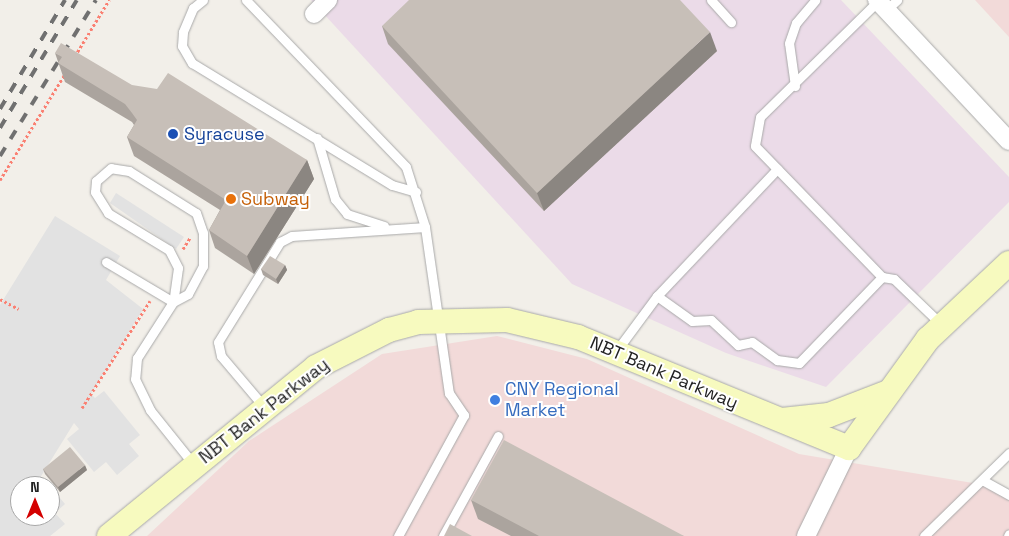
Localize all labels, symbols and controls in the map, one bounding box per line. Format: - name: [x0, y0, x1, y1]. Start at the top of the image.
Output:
- place label: Syracuse: [184, 123, 265, 145]
- marker: Syracuse: [166, 127, 180, 141]
- place label: Subway: [241, 188, 310, 210]
- marker: Subway: [225, 193, 237, 205]
- street label: NBT Bank Parkway: [586, 332, 742, 414]
- street label: NBT Bank Parkway: [195, 353, 333, 469]
- place label: CNY Regional Market: [505, 379, 619, 422]
- marker: CNY Regional Market: [489, 394, 501, 406]
- north arrow: [10, 476, 60, 526]
- text: N: [30, 478, 40, 496]

